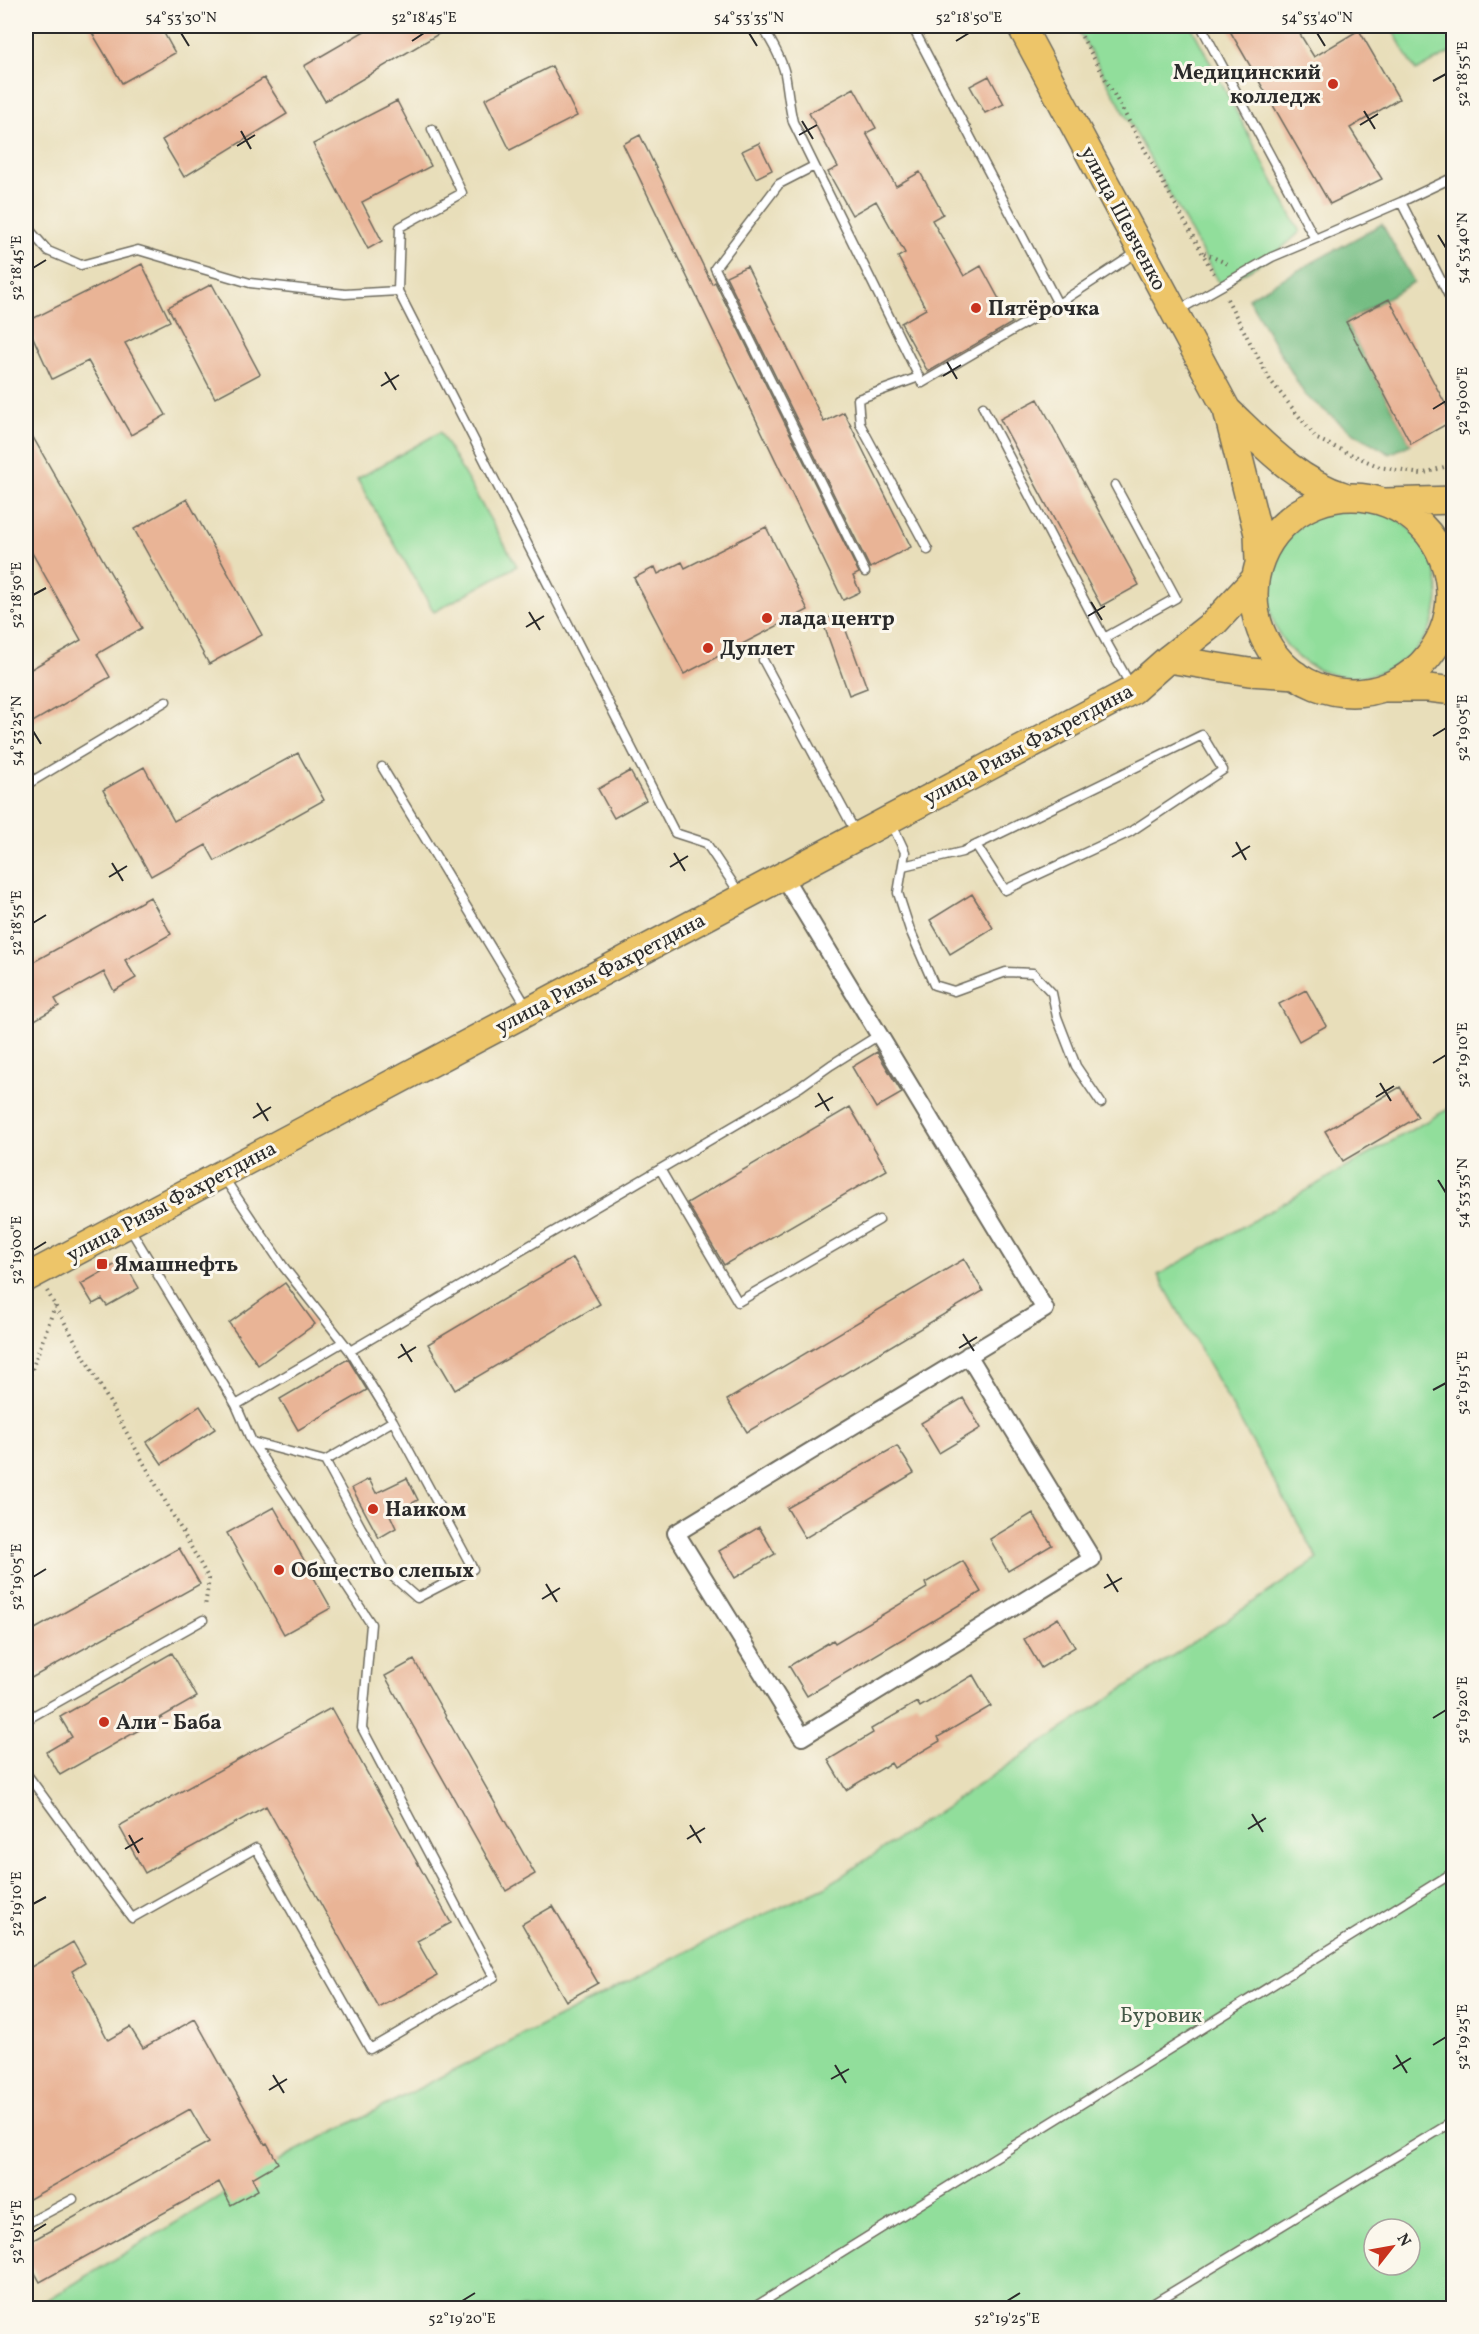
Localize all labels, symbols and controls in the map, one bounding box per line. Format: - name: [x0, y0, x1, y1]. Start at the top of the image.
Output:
- text: 54°53'30"N: [145, 8, 217, 29]
- text: 52°18'45"E: [391, 8, 457, 29]
- text: 54°53'35"N: [714, 8, 784, 29]
- text: 52°18'50"E: [936, 8, 1002, 29]
- text: 54°53'40"N: [1281, 8, 1353, 29]
- text: 52°18'55"E: [1453, 41, 1474, 107]
- place label: Медицинский колледж: [1173, 59, 1321, 112]
- marker: Медицинский колледж: [1326, 77, 1340, 91]
- street label: улица Шевченко: [1072, 141, 1173, 296]
- text: 54°53'40"N: [1453, 212, 1474, 284]
- text: 52°18'45"E: [7, 235, 28, 301]
- place label: Пятёрочка: [988, 295, 1100, 324]
- marker: Пятёрочка: [969, 301, 983, 315]
- text: 52°19'00"E: [1453, 367, 1474, 435]
- text: 52°18'50"E: [7, 562, 28, 628]
- place label: лада центр: [779, 605, 895, 634]
- marker: лада центр: [760, 611, 774, 625]
- place label: Дуплет: [720, 635, 795, 664]
- marker: Дуплет: [701, 641, 715, 655]
- street label: улица Ризы Фахретдина: [919, 678, 1139, 813]
- text: 52°19'05"E: [1453, 695, 1474, 761]
- text: 54°53'25"N: [7, 696, 28, 766]
- text: 52°18'55"E: [7, 890, 28, 956]
- street label: улица Ризы Фахретдина: [491, 907, 711, 1042]
- text: 52°19'10"E: [1453, 1022, 1474, 1088]
- street label: улица Ризы Фахретдина: [62, 1135, 282, 1270]
- text: 54°53'35"N: [1453, 1158, 1474, 1228]
- text: 52°19'00"E: [7, 1216, 28, 1284]
- place label: Ямашнефть: [114, 1251, 238, 1280]
- marker: Ямашнефть: [95, 1257, 109, 1271]
- text: 52°19'15"E: [1453, 1351, 1474, 1415]
- place label: Наиком: [385, 1496, 466, 1525]
- marker: Наиком: [366, 1502, 380, 1516]
- text: 52°19'05"E: [7, 1544, 28, 1610]
- place label: Общество слепых: [291, 1557, 474, 1586]
- marker: Общество слепых: [272, 1563, 286, 1577]
- text: 52°19'20"E: [1453, 1676, 1474, 1744]
- place label: Али - Баба: [116, 1709, 222, 1738]
- marker: Али - Баба: [97, 1715, 111, 1729]
- text: 52°19'10"E: [7, 1871, 28, 1937]
- park label: Буровик: [1120, 2002, 1202, 2031]
- text: 52°19'25"E: [1453, 2004, 1474, 2070]
- text: 52°19'15"E: [7, 2200, 28, 2264]
- north arrow: [1362, 2217, 1422, 2277]
- text: N: [1391, 2230, 1416, 2251]
- text: 52°19'20"E: [428, 2309, 496, 2330]
- text: 52°19'25"E: [974, 2309, 1040, 2330]

